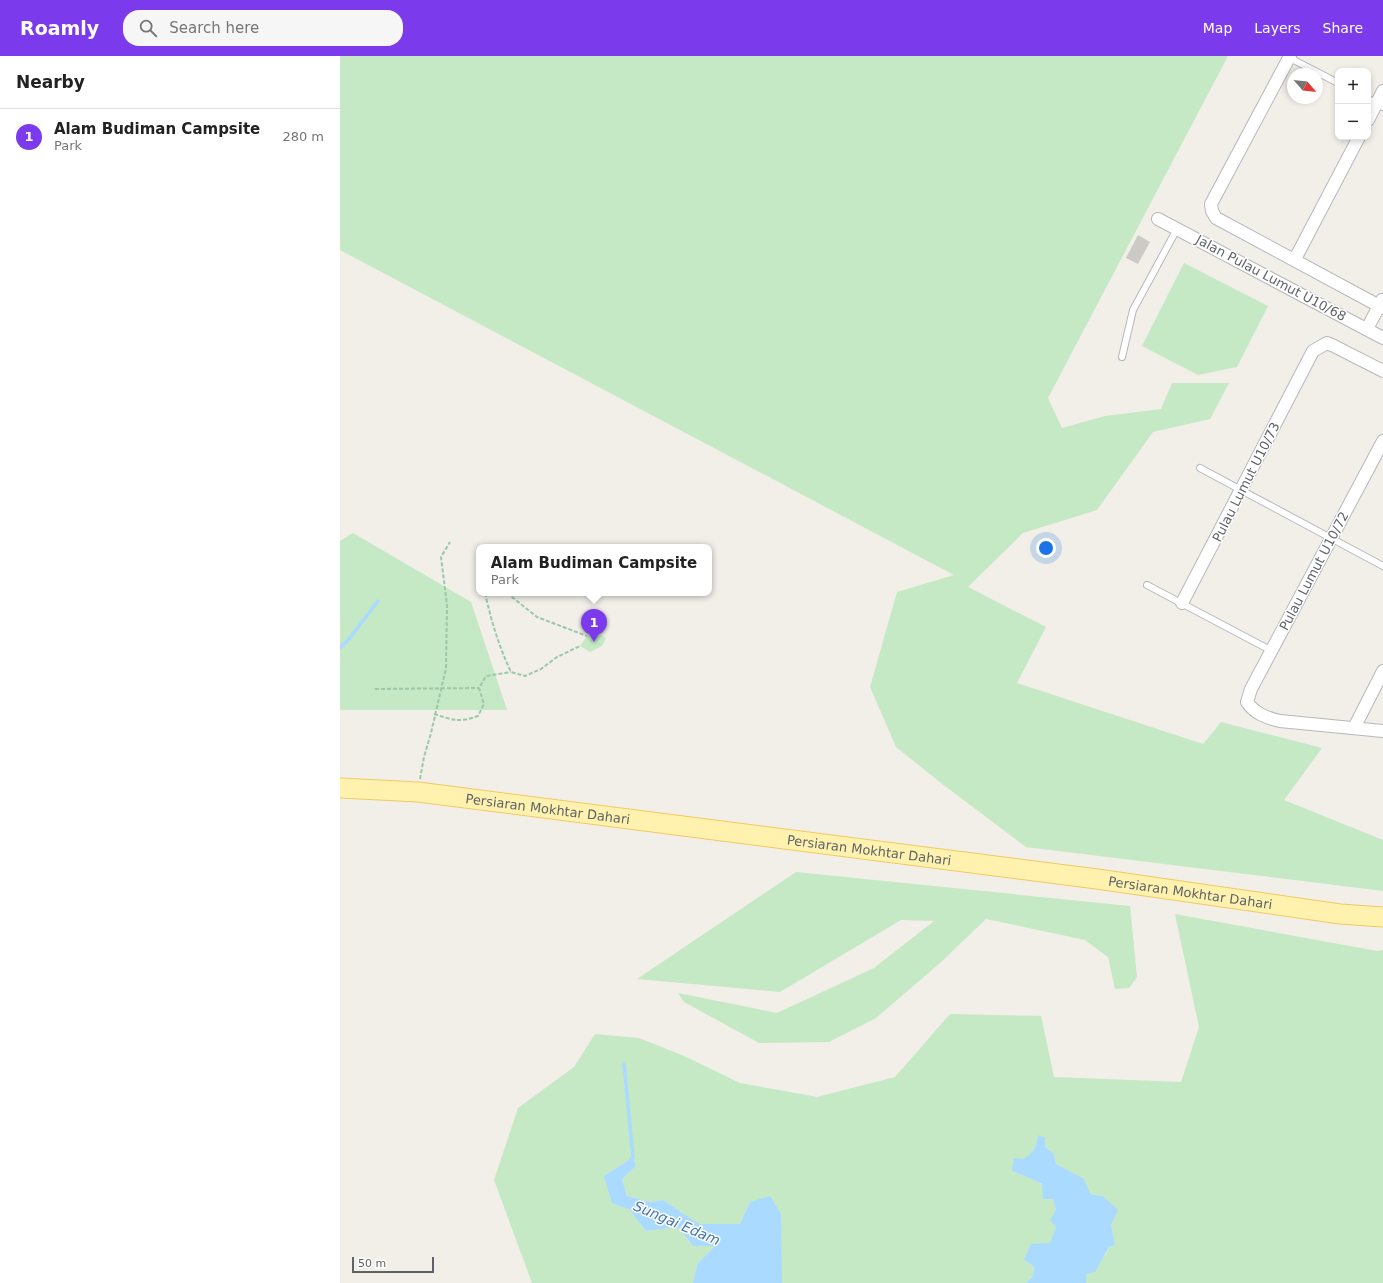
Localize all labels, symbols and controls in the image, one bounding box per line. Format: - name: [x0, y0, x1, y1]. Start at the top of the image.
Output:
- search box: [123, 10, 403, 46]
- text: Roamly: [20, 17, 99, 39]
- icon: search: [137, 17, 159, 39]
- text: Search here: [169, 19, 259, 37]
- text: Map: [1203, 20, 1232, 36]
- text: Layers: [1254, 20, 1301, 36]
- text: Share: [1323, 20, 1363, 36]
- north arrow: [1287, 68, 1323, 104]
- map controls: [1335, 68, 1371, 140]
- button: +: [1335, 68, 1371, 104]
- text: Nearby: [16, 72, 85, 92]
- button: −: [1335, 104, 1371, 140]
- text: Alam Budiman Campsite: [54, 120, 260, 138]
- text: 1: [24, 129, 34, 144]
- text: 280 m: [282, 129, 324, 144]
- text: Park: [54, 138, 82, 153]
- street label: Jalan Pulau Lumut U10/68: [1192, 231, 1349, 324]
- street label: Pulau Lumut U10/73: [1209, 420, 1283, 544]
- street label: Pulau Lumut U10/72: [1276, 509, 1352, 633]
- your location: [1036, 538, 1056, 558]
- popup: [476, 544, 712, 596]
- text: Alam Budiman Campsite: [491, 554, 697, 572]
- text: Park: [491, 572, 519, 587]
- pin: 1: [581, 609, 607, 642]
- street label: Persiaran Mokhtar Dahari: [465, 791, 631, 827]
- street label: Persiaran Mokhtar Dahari: [786, 832, 952, 868]
- street label: Persiaran Mokhtar Dahari: [1107, 873, 1273, 912]
- water label: Sungai Edam: [631, 1198, 723, 1248]
- scale bar: [352, 1255, 434, 1274]
- text: 50 m: [358, 1257, 386, 1270]

